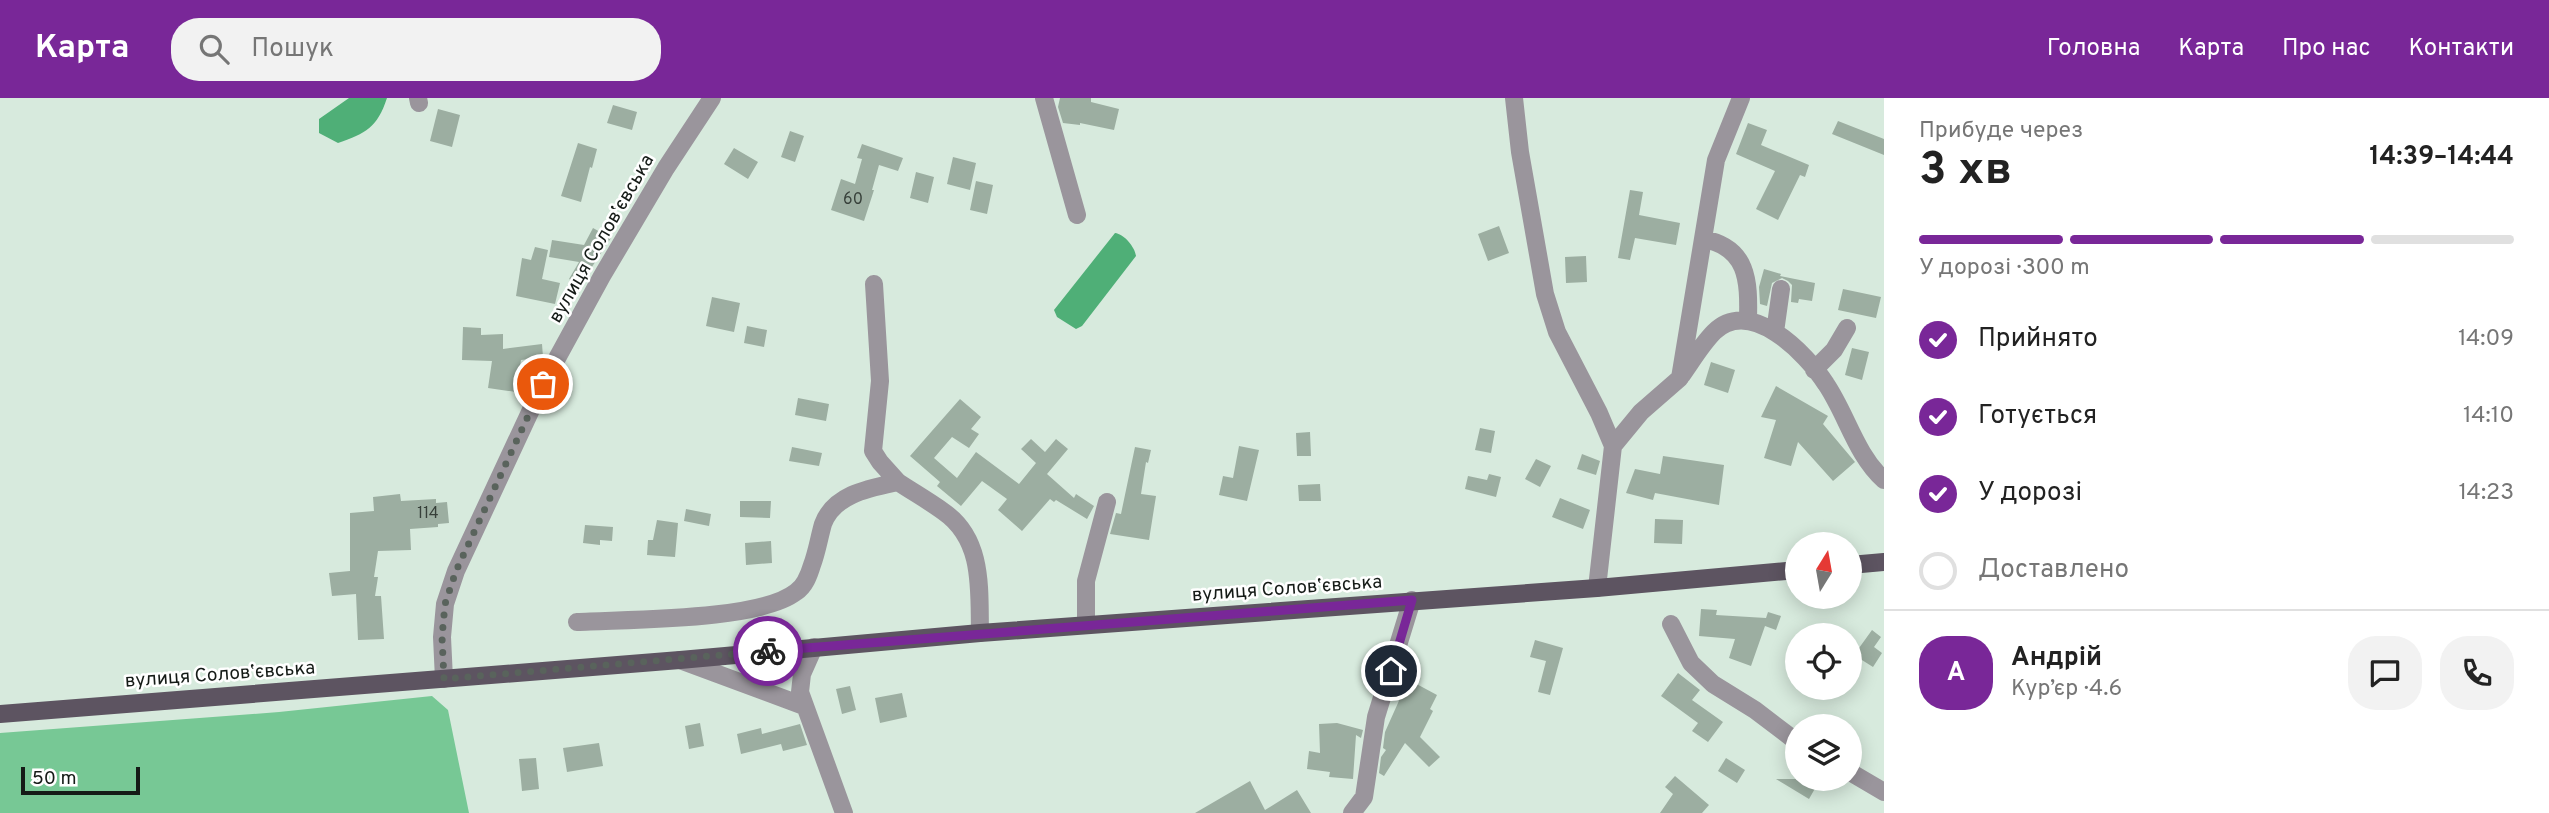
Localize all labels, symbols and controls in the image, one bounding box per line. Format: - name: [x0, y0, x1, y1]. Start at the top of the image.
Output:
- search box: [171, 18, 661, 81]
- text: Карта: [35, 28, 129, 70]
- icon: search: [195, 30, 233, 68]
- text: Пошук: [251, 33, 334, 66]
- text: Головна: [2047, 34, 2140, 64]
- text: Карта: [2178, 34, 2244, 64]
- text: Про нас: [2282, 34, 2370, 64]
- text: Контакти: [2408, 34, 2514, 64]
- text: Прибуде через: [1919, 117, 2083, 146]
- text: 14:39–14:44: [2369, 141, 2514, 174]
- text: 3 хв: [1919, 142, 2012, 201]
- street label: вулиця Соловʼєвська: [544, 150, 660, 328]
- house number: 60: [843, 190, 863, 210]
- text: У дорозі · 300 m: [1919, 254, 2090, 283]
- icon: check: [1919, 321, 1957, 359]
- text: Прийнято: [1978, 323, 2098, 356]
- text: 14:09: [2458, 325, 2514, 354]
- pin: [513, 354, 573, 414]
- icon: bag: [524, 365, 562, 403]
- icon: check: [1919, 398, 1957, 436]
- text: Готується: [1978, 400, 2097, 433]
- text: 14:10: [2463, 402, 2514, 431]
- icon: check: [1919, 475, 1957, 513]
- text: У дорозі: [1978, 477, 2082, 510]
- text: 14:23: [2459, 479, 2514, 508]
- house number: 114: [417, 504, 439, 524]
- north arrow: [1785, 532, 1862, 609]
- map controls: [1785, 532, 1862, 791]
- text: Доставлено: [1978, 554, 2129, 587]
- street label: вулиця Соловʼєвська: [1191, 570, 1383, 608]
- courier: [733, 616, 803, 686]
- button: locate: [1785, 623, 1862, 700]
- icon: bike: [749, 632, 787, 670]
- button: chat: [2348, 636, 2422, 710]
- button: phone: [2440, 636, 2514, 710]
- pin: [1361, 641, 1421, 701]
- text: Андрій: [2011, 642, 2102, 675]
- icon: home: [1372, 652, 1410, 690]
- street label: вулиця Соловʼєвська: [124, 656, 316, 694]
- text: А: [1947, 657, 1965, 690]
- text: Кур’єр · 4.6: [2011, 675, 2122, 704]
- button: layers: [1785, 714, 1862, 791]
- scale bar: [21, 764, 140, 796]
- text: 50 m: [32, 767, 77, 791]

